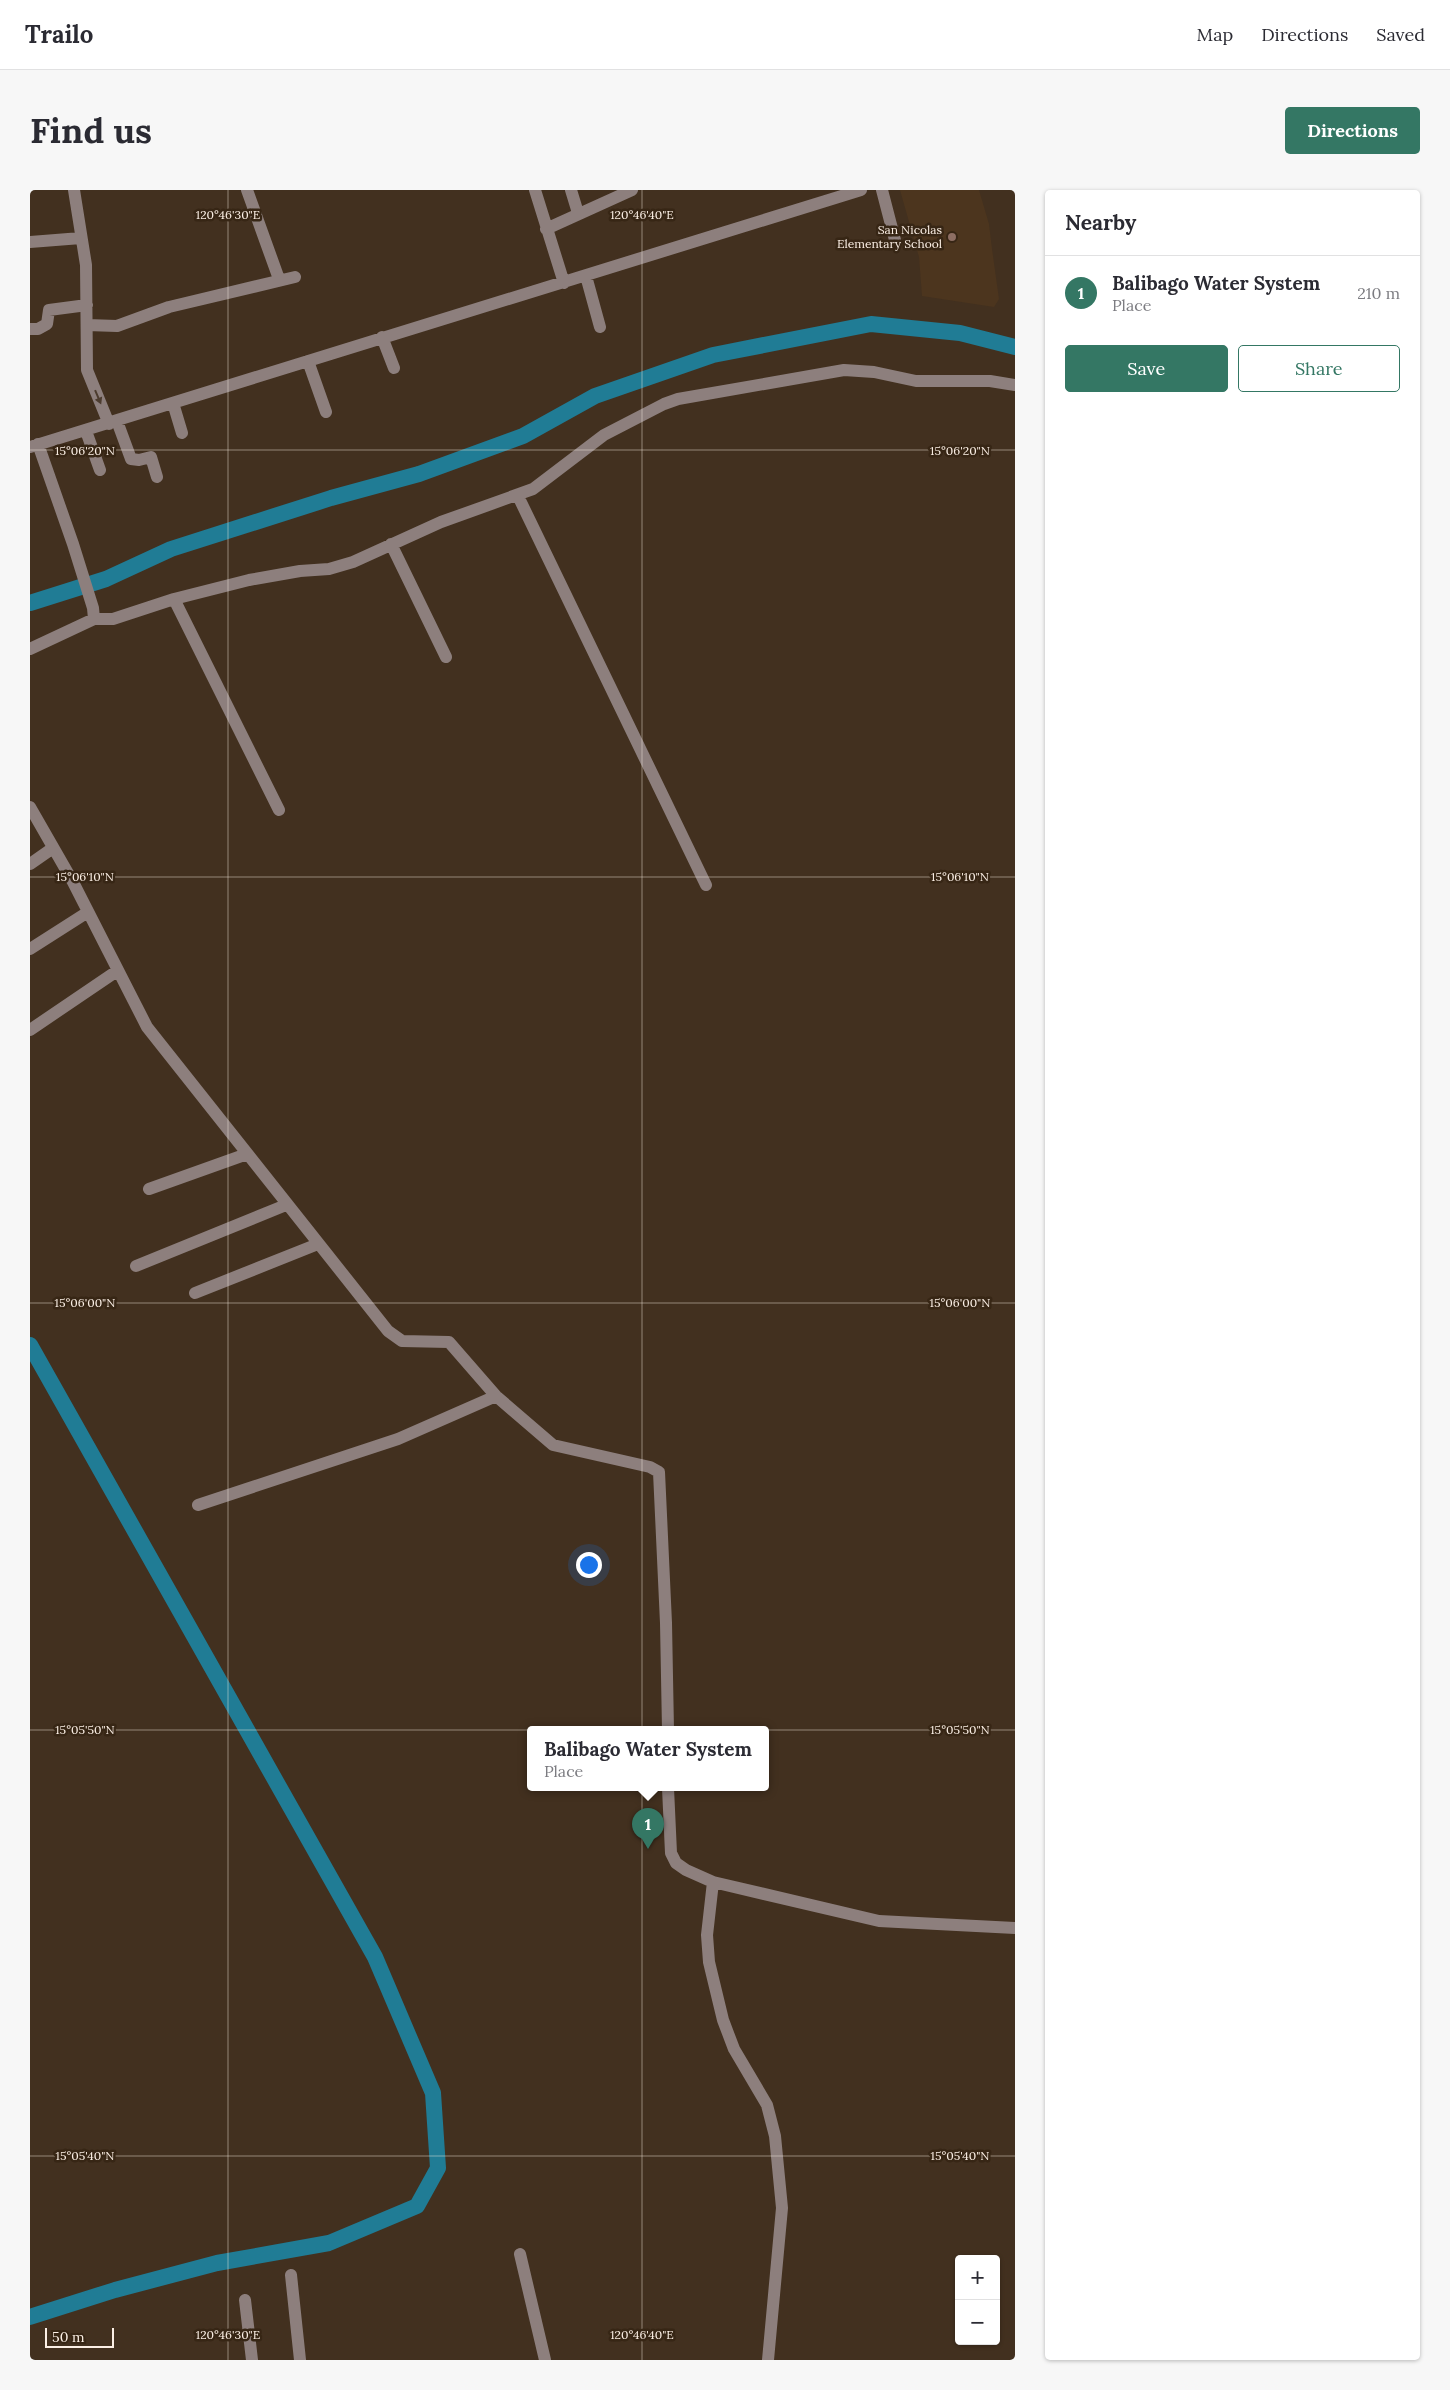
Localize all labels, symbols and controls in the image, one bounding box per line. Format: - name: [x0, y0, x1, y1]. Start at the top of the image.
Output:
- text: Trailo: [25, 19, 93, 50]
- text: Map: [1197, 23, 1233, 46]
- text: Directions: [1261, 23, 1348, 46]
- text: Saved: [1376, 23, 1425, 46]
- button: Directions: [1285, 107, 1420, 154]
- text: Find us: [30, 108, 152, 153]
- text: 120°46'30"E: [196, 207, 260, 222]
- text: 120°46'40"E: [610, 207, 674, 222]
- text: Nearby: [1065, 209, 1136, 236]
- place label: San Nicolas Elementary School: [837, 222, 942, 251]
- marker: San Nicolas Elementary School: [946, 231, 958, 243]
- text: Balibago Water System: [1112, 271, 1320, 295]
- text: 1: [1078, 283, 1084, 303]
- text: 210 m: [1357, 283, 1400, 303]
- text: Place: [1112, 295, 1151, 315]
- button: Save: [1065, 345, 1228, 392]
- button: Share: [1238, 345, 1400, 392]
- one-way arrow: [94, 390, 102, 404]
- text: 15°06'20"N: [55, 443, 115, 458]
- text: 15°06'20"N: [930, 443, 990, 458]
- text: 15°06'10"N: [56, 869, 114, 884]
- text: 15°06'10"N: [931, 869, 989, 884]
- text: 15°06'00"N: [55, 1295, 115, 1310]
- text: 15°06'00"N: [930, 1295, 990, 1310]
- your location: [576, 1552, 602, 1578]
- text: 15°05'50"N: [55, 1722, 115, 1737]
- text: 15°05'50"N: [930, 1722, 990, 1737]
- popup: [527, 1726, 769, 1791]
- text: Balibago Water System: [544, 1737, 752, 1761]
- text: Place: [544, 1761, 583, 1781]
- pin: 1: [632, 1808, 664, 1849]
- text: 15°05'40"N: [56, 2148, 114, 2163]
- text: 15°05'40"N: [931, 2148, 989, 2163]
- map controls: [955, 2255, 1000, 2345]
- button: +: [955, 2255, 1000, 2300]
- button: −: [955, 2300, 1000, 2345]
- scale bar: [45, 2325, 114, 2348]
- text: 120°46'30"E: [196, 2327, 260, 2342]
- text: 120°46'40"E: [610, 2327, 674, 2342]
- text: 50 m: [52, 2328, 85, 2346]

